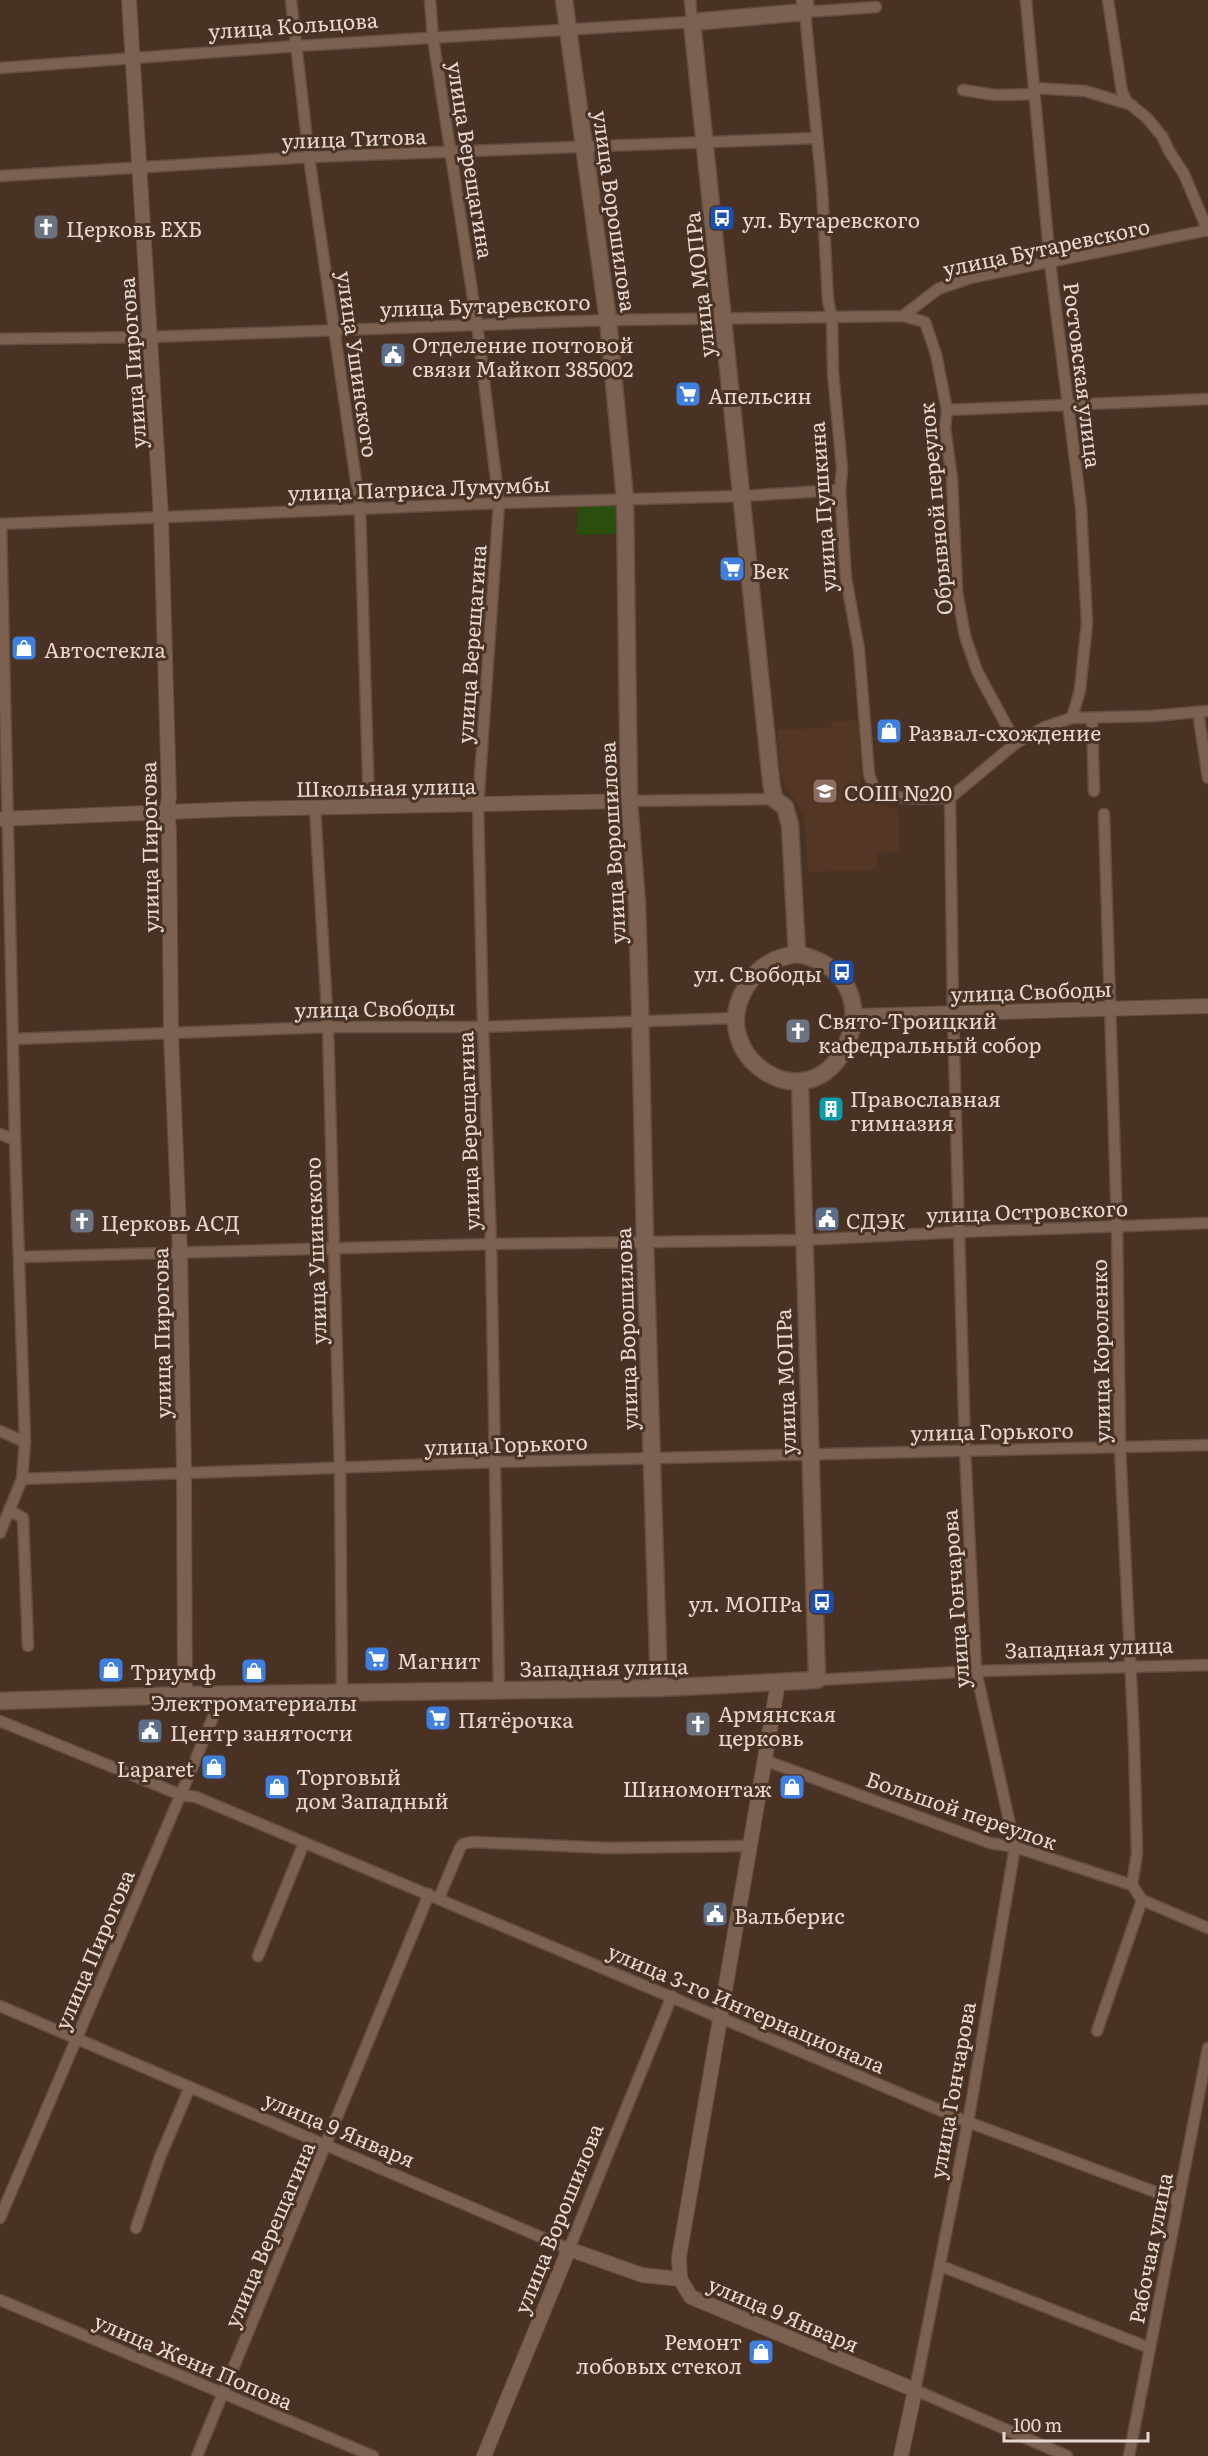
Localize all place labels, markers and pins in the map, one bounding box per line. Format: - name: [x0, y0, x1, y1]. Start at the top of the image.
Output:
- bus stop icon: ул. Бутаревского: [707, 203, 737, 233]
- place label: ул. Бутаревского: [742, 203, 920, 234]
- church icon: Церковь ЕХБ: [31, 212, 61, 242]
- place label: Церковь ЕХБ: [66, 212, 202, 243]
- place label: Отделение почтовой связи Майкоп 385002: [412, 328, 633, 383]
- public building icon: Отделение почтовой связи Майкоп 385002: [378, 340, 408, 370]
- supermarket icon: Апельсин: [673, 379, 703, 409]
- place label: Апельсин: [708, 379, 812, 410]
- supermarket icon: Век: [717, 554, 747, 584]
- place label: Век: [752, 554, 790, 585]
- shop icon: Автостекла: [9, 633, 39, 663]
- place label: Автостекла: [44, 633, 166, 664]
- shop icon: Развал-схождение: [874, 716, 904, 746]
- place label: Развал-схождение: [908, 716, 1101, 747]
- school or university icon: СОШ №20: [810, 776, 840, 806]
- place label: СОШ №20: [844, 776, 952, 807]
- place label: ул. Свободы: [694, 957, 822, 988]
- bus stop icon: ул. Свободы: [827, 957, 857, 987]
- place label: Свято-Троицкий кафедральный собор: [818, 1004, 1041, 1059]
- church icon: Свято-Троицкий кафедральный собор: [783, 1016, 813, 1046]
- place label: Православная гимназия: [850, 1082, 1001, 1137]
- building icon: Православная гимназия: [816, 1094, 846, 1124]
- public building icon: СДЭК: [812, 1204, 842, 1234]
- place label: СДЭК: [846, 1204, 906, 1235]
- church icon: Церковь АСД: [67, 1206, 97, 1236]
- place label: Церковь АСД: [101, 1206, 240, 1237]
- place label: ул. МОПРа: [689, 1587, 803, 1618]
- bus stop icon: ул. МОПРа: [807, 1587, 837, 1617]
- supermarket icon: Магнит: [362, 1644, 392, 1674]
- place label: Магнит: [397, 1644, 481, 1675]
- shop icon: Триумф: [96, 1655, 126, 1685]
- place label: Триумф: [130, 1655, 216, 1686]
- shop icon: Электроматериалы: [239, 1656, 269, 1686]
- place label: Электроматериалы: [151, 1686, 357, 1717]
- place label: Армянская церковь: [718, 1697, 836, 1752]
- supermarket icon: Пятёрочка: [423, 1703, 453, 1733]
- place label: Пятёрочка: [458, 1703, 574, 1734]
- church icon: Армянская церковь: [683, 1709, 713, 1739]
- public building icon: Центр занятости: [135, 1716, 165, 1746]
- place label: Центр занятости: [170, 1716, 353, 1747]
- place label: Laparet: [117, 1752, 195, 1783]
- shop icon: Laparet: [199, 1752, 229, 1782]
- place label: Торговый дом Западный: [296, 1760, 449, 1815]
- shop icon: Торговый дом Западный: [262, 1772, 292, 1802]
- place label: Шиномонтаж: [623, 1772, 772, 1803]
- shop icon: Шиномонтаж: [777, 1772, 807, 1802]
- public building icon: Вальберис: [700, 1899, 730, 1929]
- place label: Вальберис: [734, 1899, 845, 1930]
- place label: Ремонт лобовых стекол: [576, 2325, 742, 2380]
- shop icon: Ремонт лобовых стекол: [746, 2337, 776, 2367]

